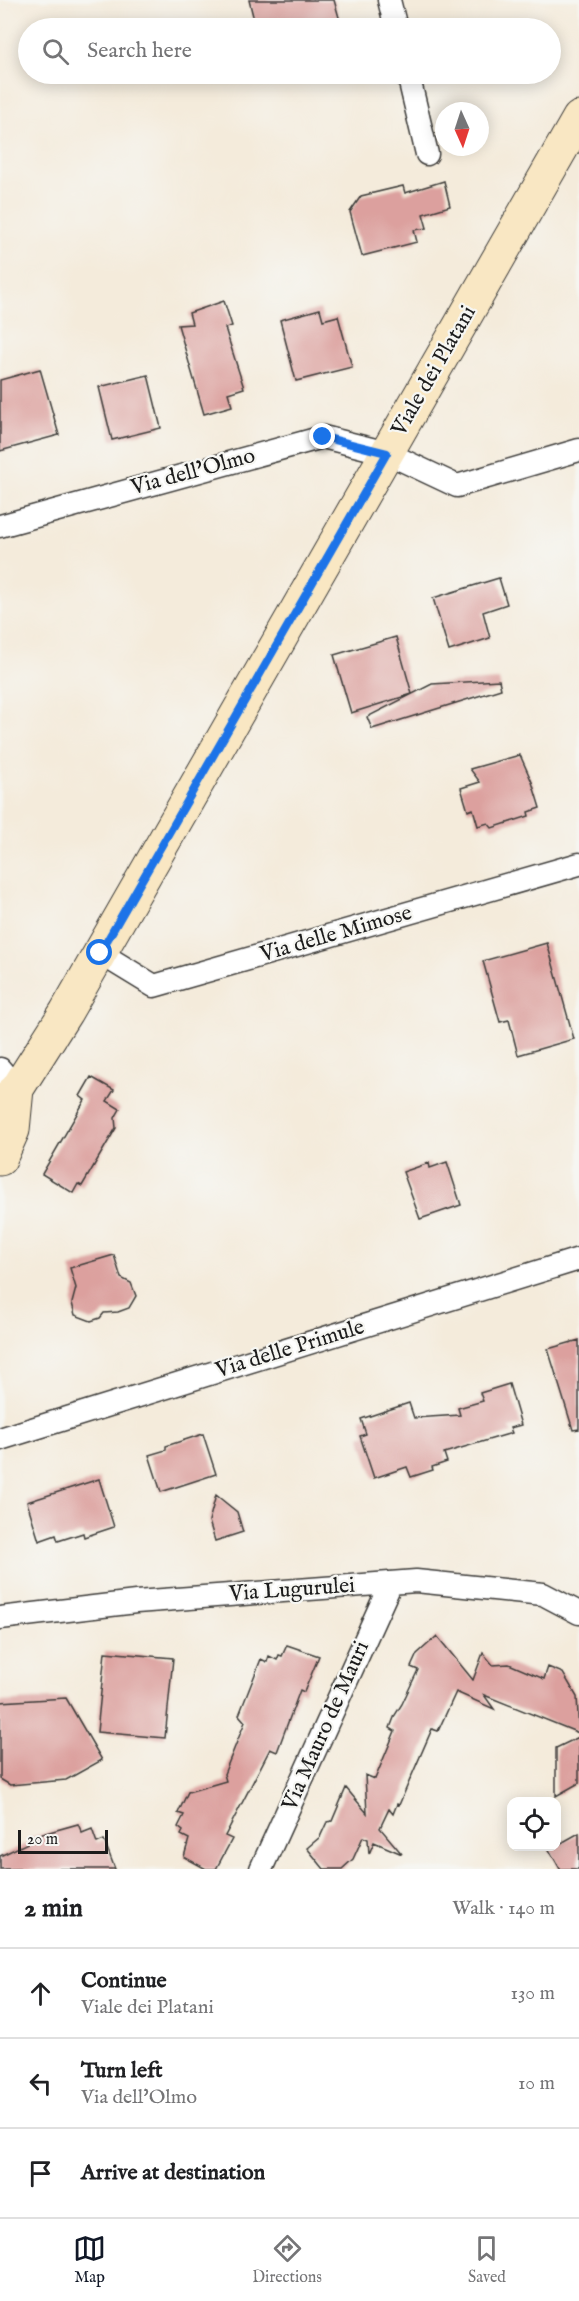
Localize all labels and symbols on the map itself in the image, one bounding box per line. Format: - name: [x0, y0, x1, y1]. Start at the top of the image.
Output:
- north arrow: [435, 102, 489, 156]
- street label: Viale dei Platani: [385, 301, 483, 442]
- route end: [309, 423, 335, 449]
- street label: Via dell'Olmo: [127, 442, 258, 502]
- street label: Via delle Mimose: [256, 899, 415, 969]
- route start: [86, 939, 112, 965]
- street label: Via delle Primule: [211, 1313, 368, 1385]
- street label: Via Lugurulei: [227, 1572, 356, 1608]
- street label: Via Mauro de Mauri: [276, 1637, 376, 1816]
- scale bar: [18, 1827, 108, 1854]

